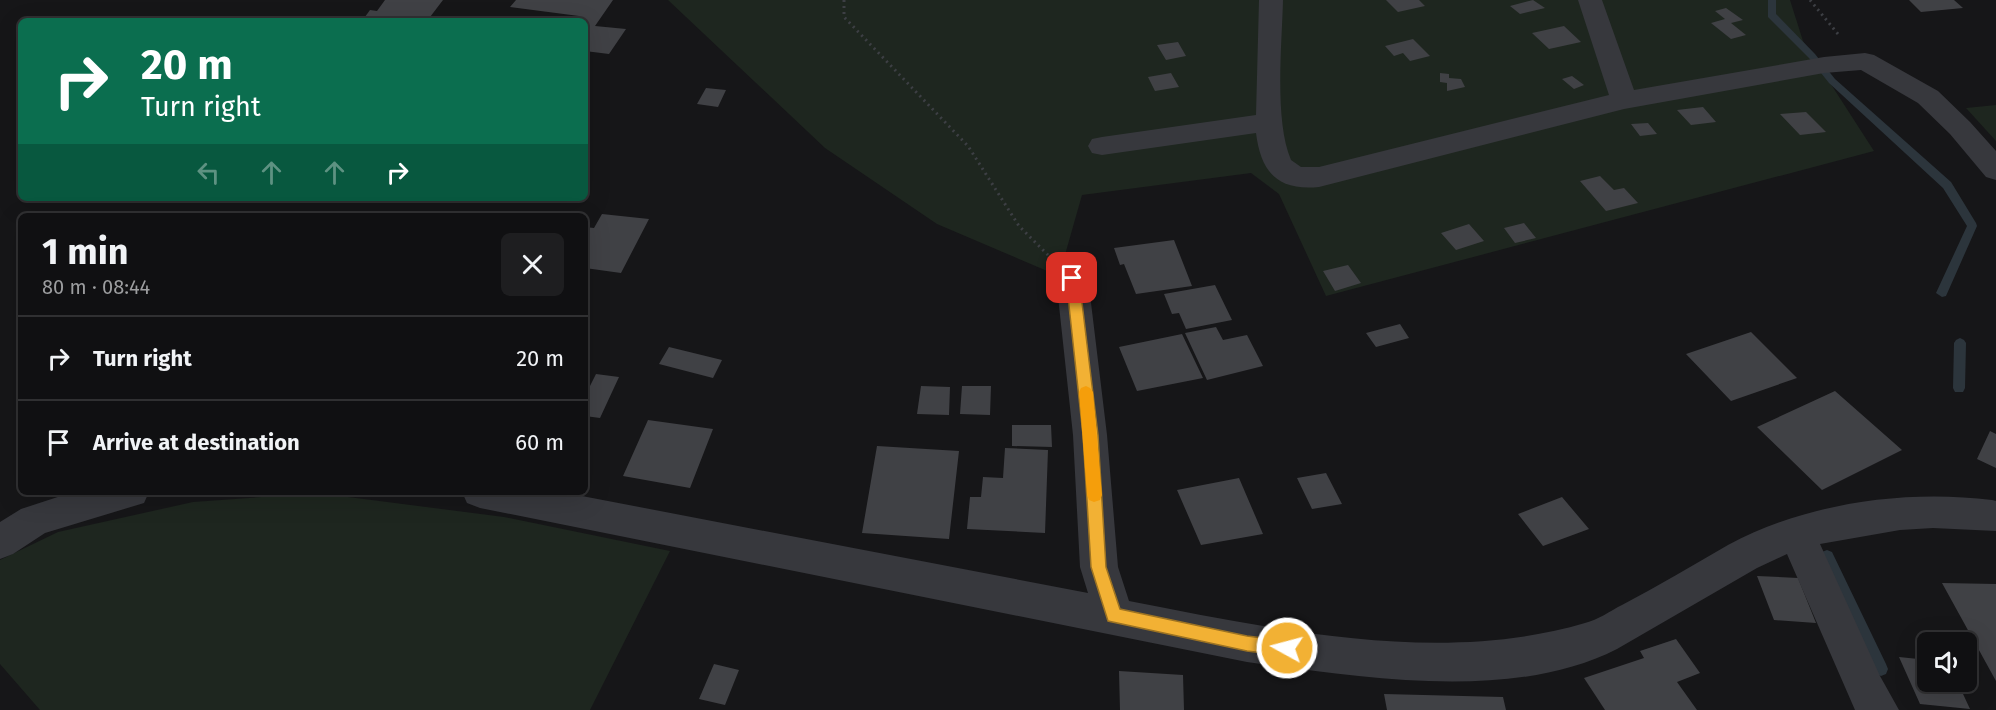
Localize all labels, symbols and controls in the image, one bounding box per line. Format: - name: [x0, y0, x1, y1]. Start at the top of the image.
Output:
- text: 20 m: [141, 40, 233, 90]
- icon: right: [42, 42, 120, 120]
- text: Turn right: [141, 91, 261, 123]
- icon: left: [192, 156, 225, 189]
- icon: ahead: [255, 156, 288, 189]
- icon: ahead: [318, 156, 351, 189]
- icon: right: [381, 156, 414, 189]
- text: 1 min: [42, 230, 129, 274]
- button: close: [501, 233, 564, 296]
- pin: [1046, 252, 1097, 303]
- icon: arrive: [1055, 261, 1088, 294]
- text: 80 m · 08:44: [42, 275, 150, 299]
- icon: right: [42, 342, 75, 375]
- text: Turn right: [93, 345, 192, 372]
- text: 20 m: [516, 345, 564, 372]
- icon: arrive: [42, 426, 75, 459]
- text: Arrive at destination: [93, 429, 300, 456]
- text: 60 m: [515, 429, 564, 456]
- position arrow: [1255, 616, 1319, 680]
- map controls: [1917, 632, 1977, 692]
- button: sound: [1917, 632, 1977, 692]

